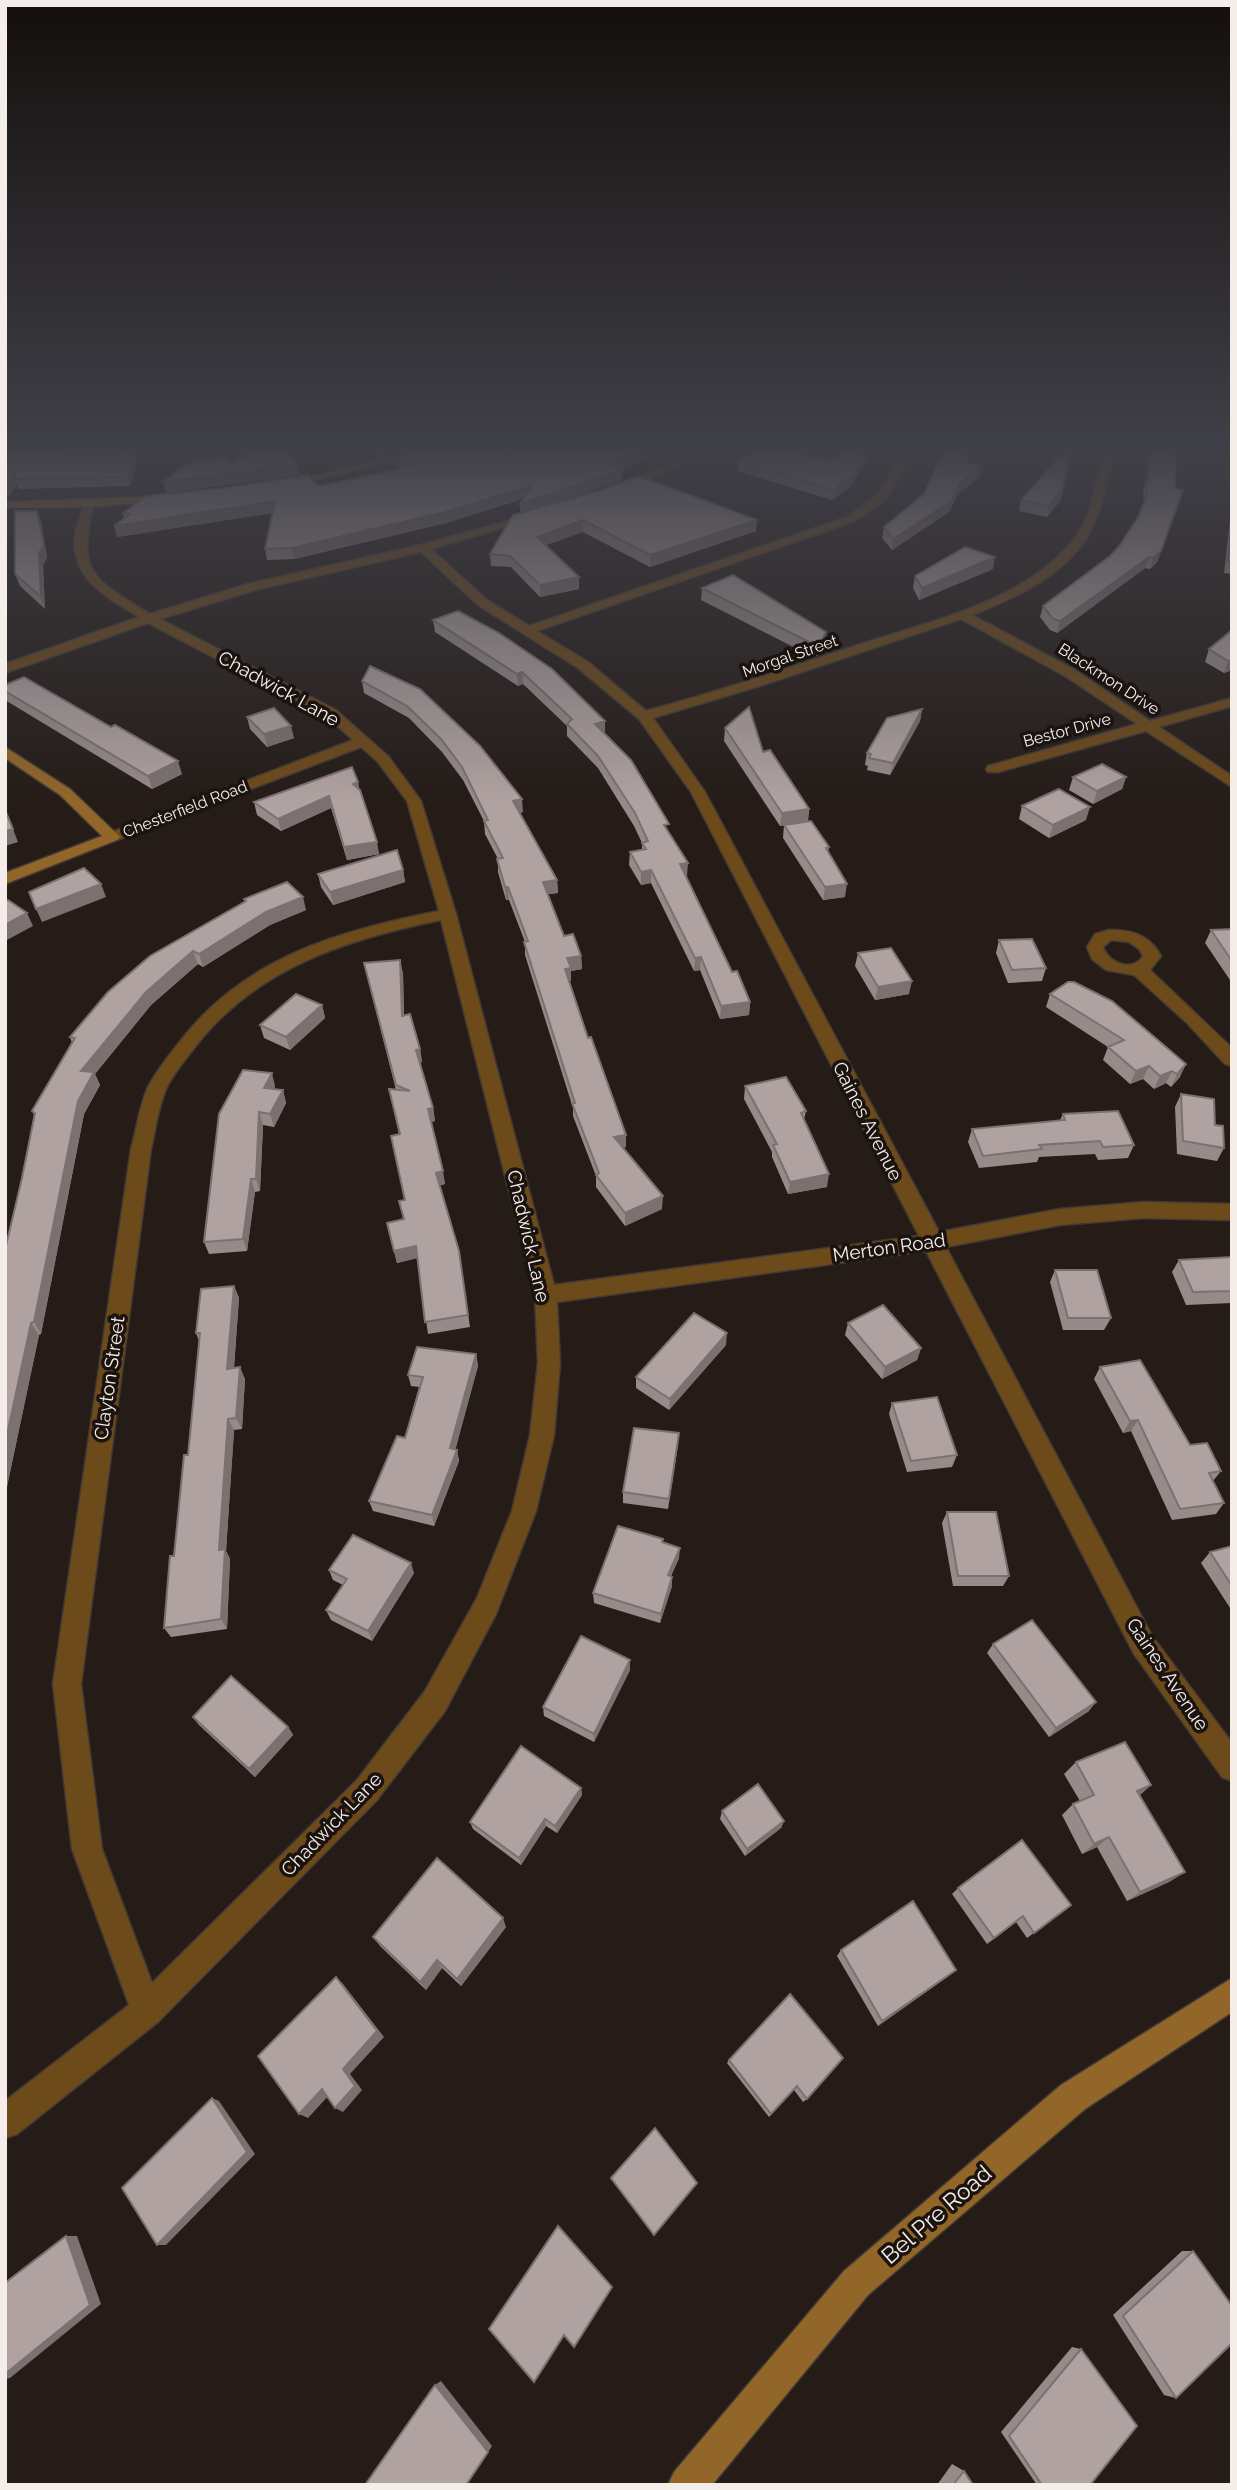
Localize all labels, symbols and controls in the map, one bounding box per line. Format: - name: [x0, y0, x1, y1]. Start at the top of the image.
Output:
- street label: Morgal Street: [740, 631, 841, 681]
- street label: Blackmon Drive: [1055, 639, 1163, 719]
- street label: Chadwick Lane: [215, 646, 343, 730]
- street label: Bestor Drive: [1021, 709, 1113, 751]
- street label: Chesterfield Road: [120, 776, 250, 841]
- street label: Gaines Avenue: [829, 1058, 907, 1184]
- street label: Chadwick Lane: [503, 1168, 555, 1304]
- street label: Merton Road: [831, 1228, 947, 1266]
- street label: Clayton Street: [89, 1314, 129, 1441]
- street label: Gaines Avenue: [1122, 1614, 1214, 1734]
- street label: Chadwick Lane: [276, 1768, 386, 1880]
- street label: Bel Pre Road: [876, 2159, 996, 2269]

